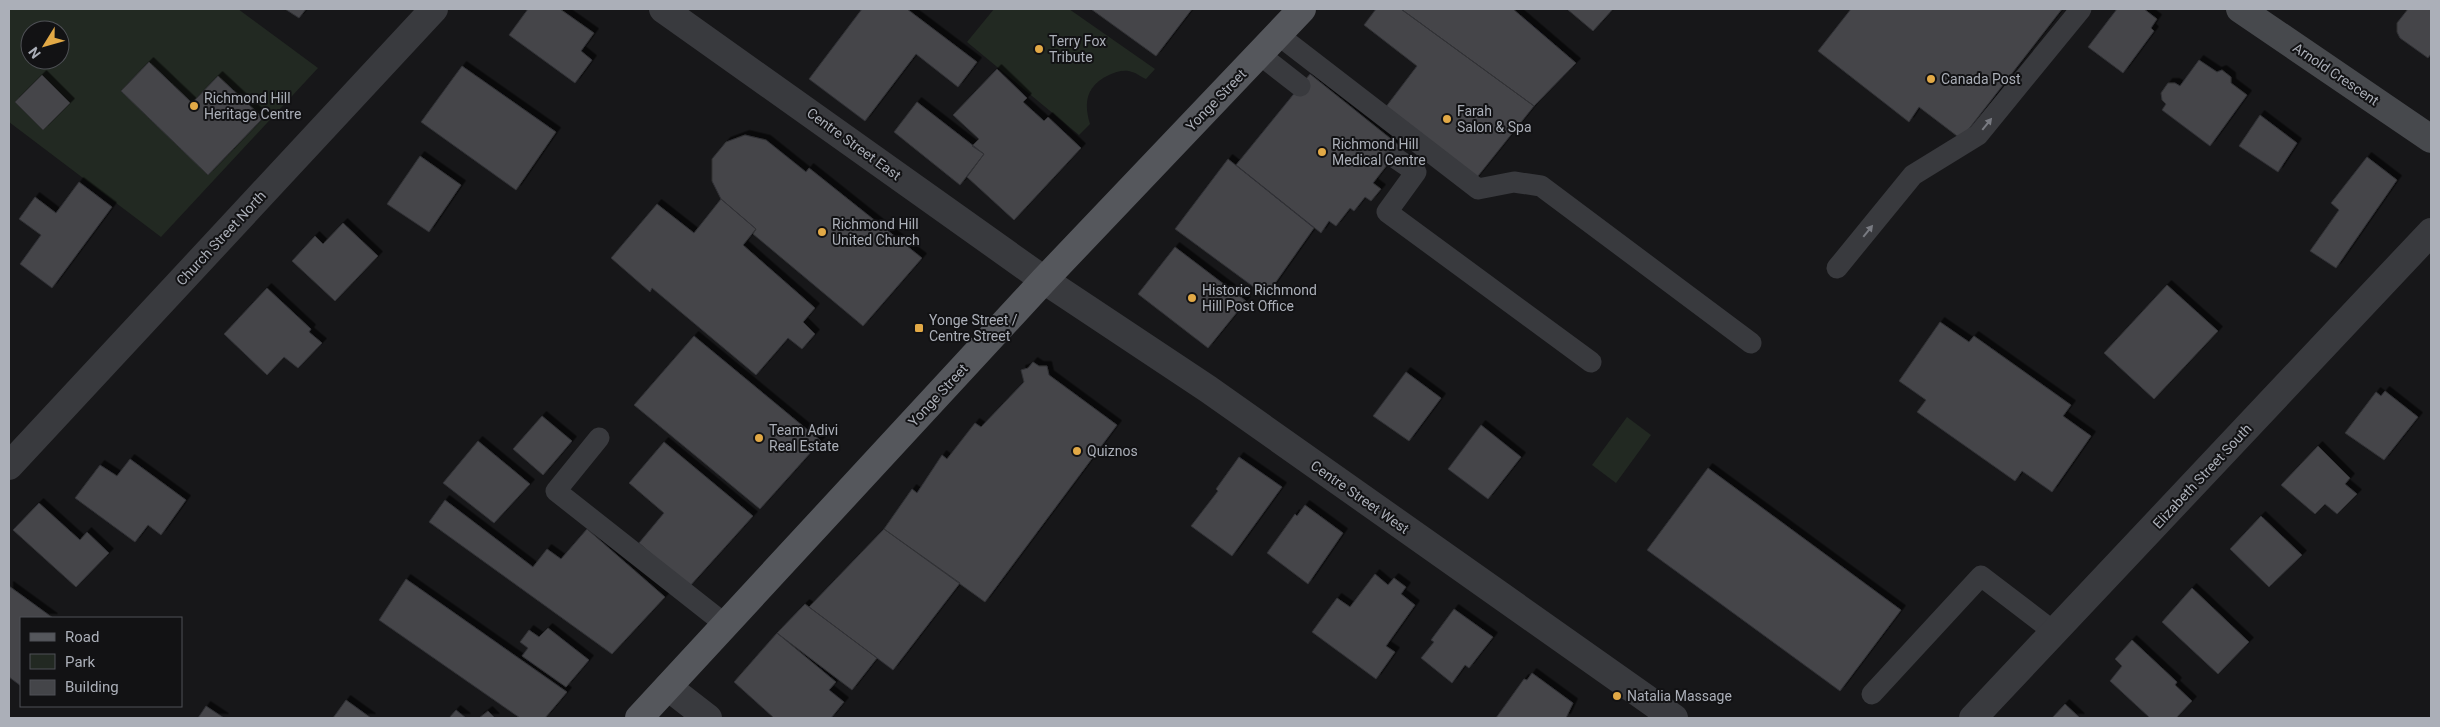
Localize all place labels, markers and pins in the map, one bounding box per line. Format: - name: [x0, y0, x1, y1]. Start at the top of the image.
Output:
- place label: Terry Fox Tribute: [1049, 33, 1106, 65]
- marker: Terry Fox Tribute: [1033, 43, 1045, 55]
- place label: Canada Post: [1941, 71, 2021, 87]
- marker: Canada Post: [1925, 73, 1937, 85]
- place label: Richmond Hill Heritage Centre: [204, 90, 301, 122]
- marker: Richmond Hill Heritage Centre: [188, 100, 200, 112]
- place label: Farah Salon & Spa: [1457, 103, 1532, 135]
- marker: Farah Salon & Spa: [1441, 113, 1453, 125]
- place label: Richmond Hill Medical Centre: [1332, 136, 1426, 168]
- marker: Richmond Hill Medical Centre: [1316, 146, 1328, 158]
- place label: Richmond Hill United Church: [832, 216, 920, 248]
- marker: Richmond Hill United Church: [816, 226, 828, 238]
- place label: Historic Richmond Hill Post Office: [1202, 282, 1317, 314]
- marker: Historic Richmond Hill Post Office: [1186, 292, 1198, 304]
- place label: Yonge Street / Centre Street: [929, 312, 1018, 344]
- marker: Yonge Street / Centre Street: [913, 322, 925, 334]
- place label: Team Adivi Real Estate: [769, 422, 839, 454]
- marker: Team Adivi Real Estate: [753, 432, 765, 444]
- place label: Quiznos: [1087, 443, 1138, 459]
- marker: Quiznos: [1071, 445, 1083, 457]
- place label: Natalia Massage: [1627, 688, 1732, 704]
- marker: Natalia Massage: [1611, 690, 1623, 702]

